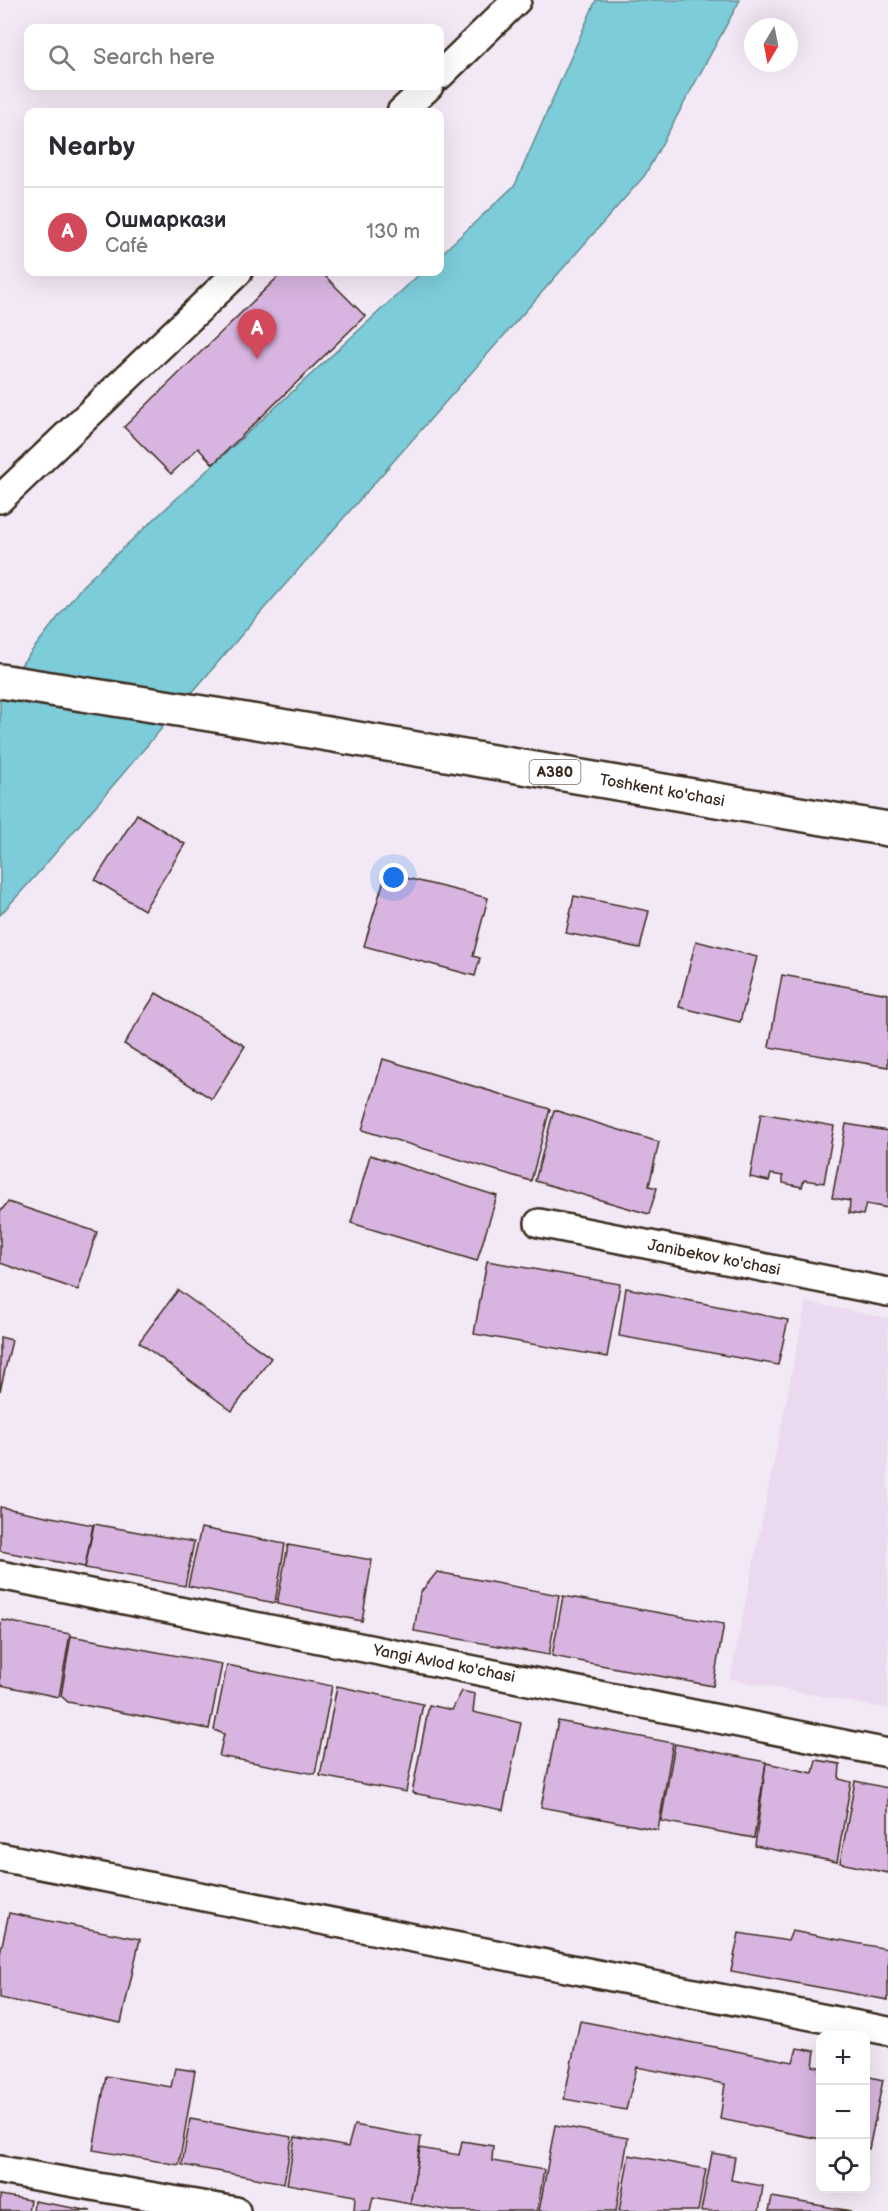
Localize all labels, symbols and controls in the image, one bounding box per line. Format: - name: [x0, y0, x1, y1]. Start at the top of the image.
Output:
- north arrow: [744, 18, 798, 72]
- search box: [24, 24, 444, 90]
- icon: search: [45, 41, 78, 74]
- text: Search here: [93, 44, 215, 71]
- text: Nearby: [48, 132, 135, 163]
- text: Ошмаркази: [105, 207, 226, 234]
- text: A: [61, 220, 74, 244]
- text: 130 m: [366, 220, 420, 244]
- text: Café: [105, 234, 148, 258]
- pin: A: [238, 310, 276, 359]
- road number: A380: [530, 760, 580, 784]
- street label: Toshkent ko'chasi: [598, 771, 726, 811]
- your location: [379, 863, 408, 892]
- street label: Janibekov ko'chasi: [646, 1236, 782, 1280]
- street label: Yangi Avlod ko'chasi: [370, 1641, 517, 1687]
- map controls: [816, 2031, 870, 2193]
- button: +: [816, 2031, 870, 2085]
- button: −: [816, 2085, 870, 2139]
- button: locate: [816, 2139, 870, 2193]

